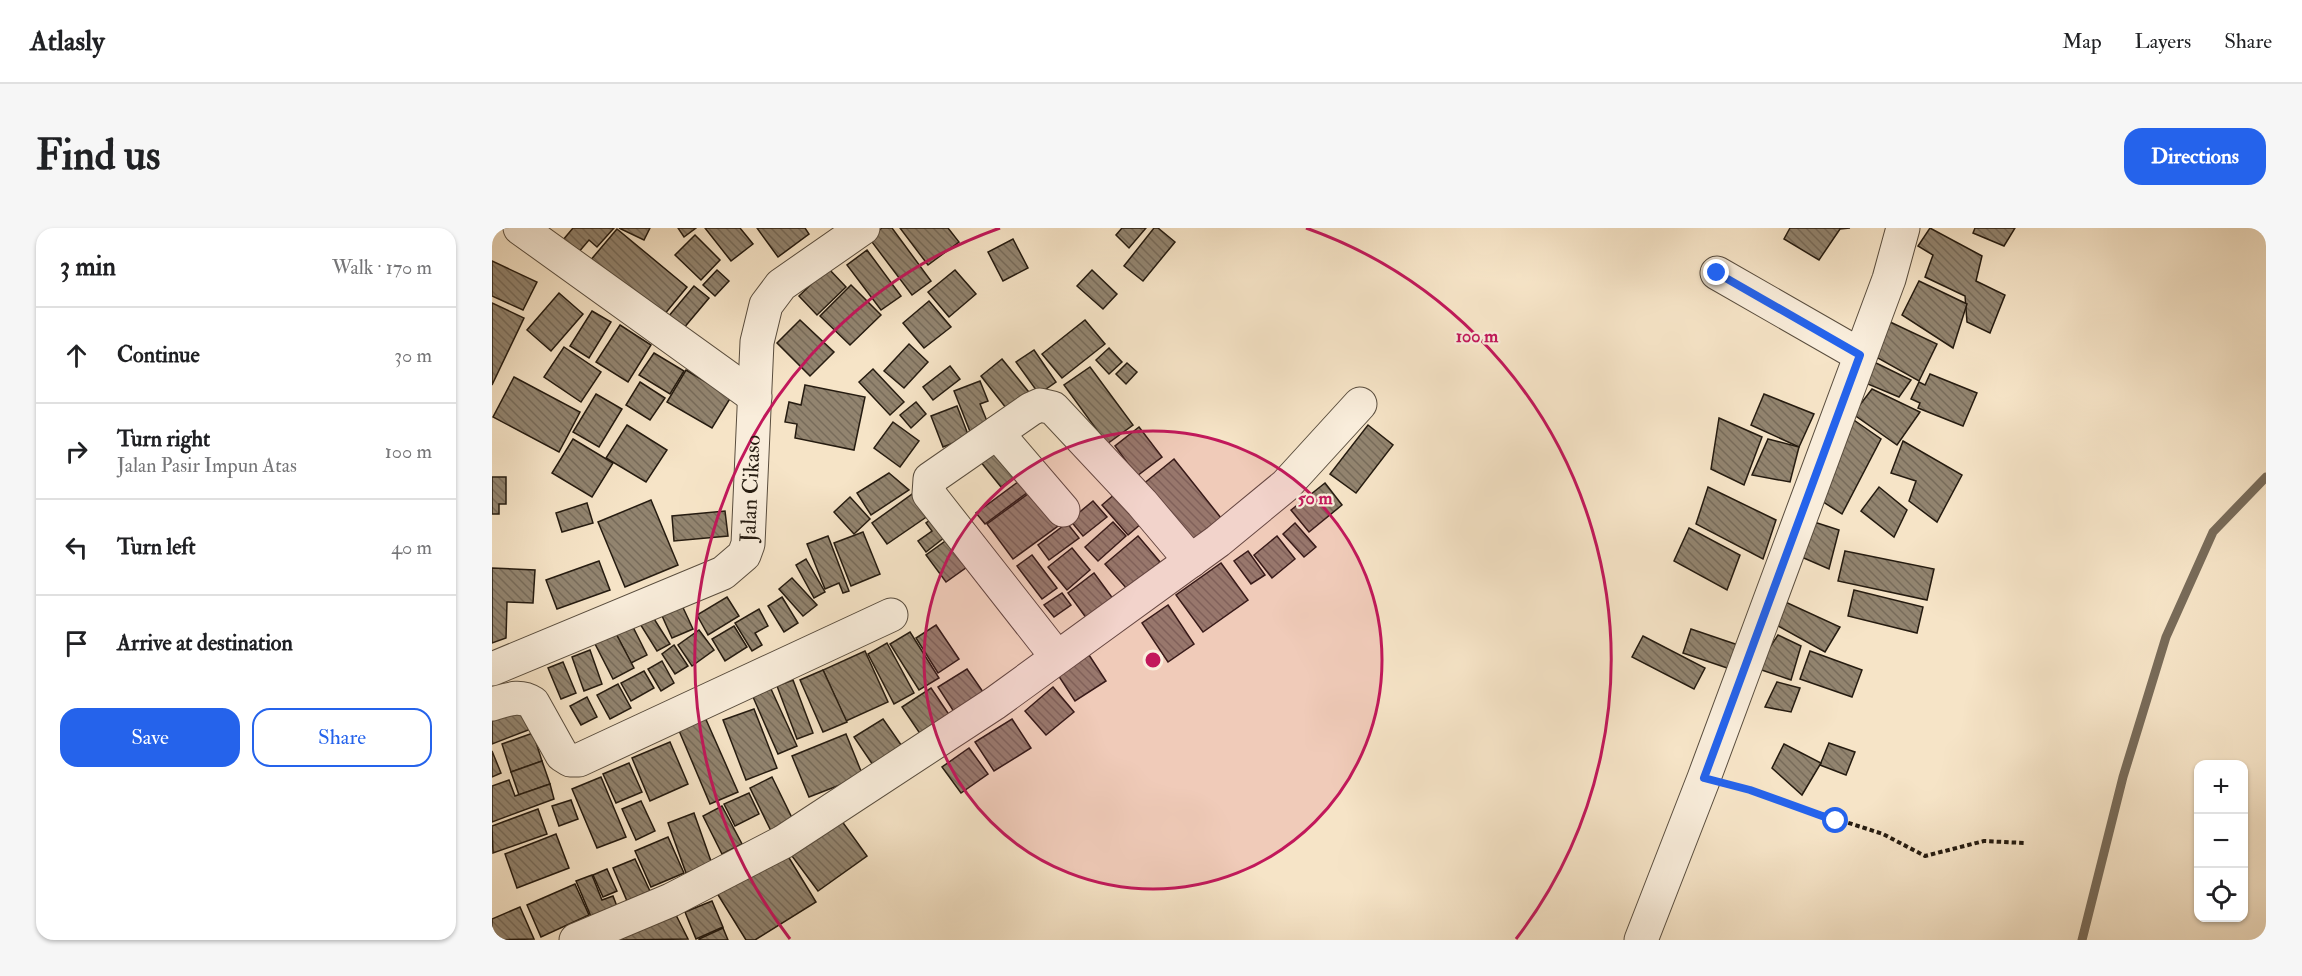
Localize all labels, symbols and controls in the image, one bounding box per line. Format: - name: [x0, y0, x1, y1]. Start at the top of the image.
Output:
- text: Atlasly: [30, 24, 104, 59]
- text: Map: [2062, 28, 2102, 55]
- text: Layers: [2135, 28, 2191, 55]
- text: Share: [2224, 28, 2272, 55]
- button: Directions: [2124, 128, 2266, 185]
- text: Find us: [36, 130, 160, 182]
- text: 3 min: [60, 251, 116, 283]
- text: Walk · 170 m: [332, 255, 432, 280]
- route end: [1703, 259, 1729, 285]
- text: 100 m: [1456, 325, 1499, 348]
- icon: ahead: [60, 339, 93, 372]
- text: Continue: [117, 341, 200, 369]
- text: 30 m: [394, 343, 432, 368]
- text: Turn right: [117, 425, 210, 453]
- street label: Jalan Cikaso: [734, 434, 767, 544]
- icon: right: [60, 435, 93, 468]
- text: 100 m: [385, 439, 432, 464]
- text: Jalan Pasir Impun Atas: [117, 453, 297, 478]
- text: 50 m: [1298, 487, 1333, 510]
- icon: left: [60, 531, 93, 564]
- text: Turn left: [117, 533, 196, 561]
- text: 40 m: [391, 535, 432, 560]
- icon: arrive: [60, 627, 93, 660]
- text: Arrive at destination: [117, 629, 293, 657]
- centre of rings: [1143, 650, 1163, 670]
- button: Save: [60, 708, 240, 767]
- button: Share: [252, 708, 432, 767]
- map controls: [2194, 760, 2248, 922]
- button: +: [2194, 760, 2248, 814]
- route start: [1822, 807, 1848, 833]
- button: −: [2194, 814, 2248, 868]
- button: locate: [2194, 868, 2248, 922]

